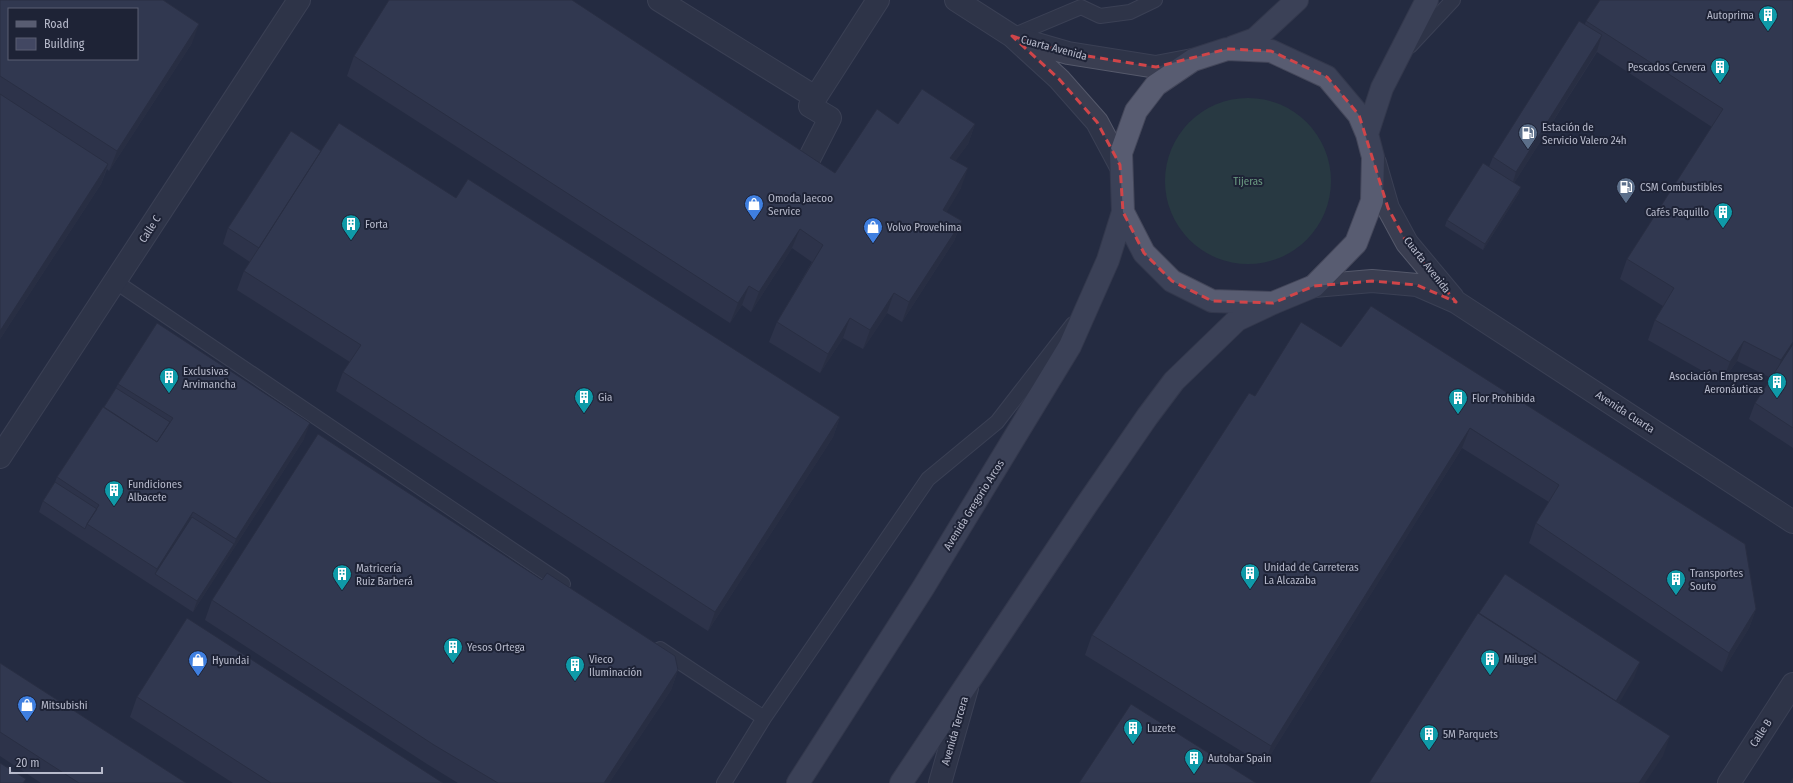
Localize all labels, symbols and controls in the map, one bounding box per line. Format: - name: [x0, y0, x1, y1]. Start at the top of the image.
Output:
- building icon: Autoprima: [1757, 4, 1779, 32]
- legend: [8, 8, 138, 60]
- place label: Autoprima: [1707, 9, 1754, 22]
- text: Road: [44, 17, 69, 31]
- street label: Cuarta Avenida: [1020, 33, 1088, 63]
- text: Building: [44, 37, 85, 51]
- building icon: Pescados Cervera: [1709, 56, 1731, 84]
- place label: Pescados Cervera: [1628, 61, 1706, 74]
- place label: Estación de Servicio Valero 24h: [1542, 121, 1627, 147]
- fuel station icon: Estación de Servicio Valero 24h: [1517, 122, 1539, 150]
- park label: Tijeras: [1233, 175, 1263, 188]
- fuel station icon: CSM Combustibles: [1615, 176, 1637, 204]
- place label: CSM Combustibles: [1640, 181, 1723, 194]
- place label: Omoda Jaecoo Service: [768, 192, 833, 218]
- shop icon: Omoda Jaecoo Service: [743, 193, 765, 221]
- building icon: Cafés Paquillo: [1712, 201, 1734, 229]
- place label: Cafés Paquillo: [1646, 206, 1709, 219]
- street label: Calle C: [136, 212, 164, 245]
- building icon: Forta: [340, 213, 362, 241]
- shop icon: Volvo Provehima: [862, 216, 884, 244]
- place label: Forta: [365, 218, 388, 231]
- place label: Volvo Provehima: [887, 221, 962, 234]
- street label: Cuarta Avenida: [1401, 234, 1453, 296]
- place label: Exclusivas Arvimancha: [183, 365, 236, 391]
- building icon: Exclusivas Arvimancha: [158, 366, 180, 394]
- place label: Asociación Empresas Aeronáuticas: [1669, 370, 1763, 396]
- building icon: Asociación Empresas Aeronáuticas: [1766, 371, 1788, 399]
- building icon: Gia: [573, 386, 595, 414]
- building icon: Flor Prohibida: [1447, 387, 1469, 415]
- street label: Avenida Cuarta: [1593, 388, 1657, 436]
- place label: Gia: [598, 391, 612, 404]
- place label: Flor Prohibida: [1472, 392, 1535, 405]
- street label: Avenida Gregorio Arcos: [941, 457, 1007, 552]
- place label: Fundiciones Albacete: [128, 478, 182, 504]
- building icon: Fundiciones Albacete: [103, 479, 125, 507]
- place label: Unidad de Carreteras La Alcazaba: [1264, 561, 1359, 587]
- place label: Matricería Ruiz Barberá: [356, 562, 413, 588]
- building icon: Unidad de Carreteras La Alcazaba: [1239, 562, 1261, 590]
- building icon: Matricería Ruiz Barberá: [331, 563, 353, 591]
- place label: Transportes Souto: [1690, 567, 1743, 593]
- building icon: Transportes Souto: [1665, 568, 1687, 596]
- building icon: Yesos Ortega: [442, 636, 464, 664]
- place label: Yesos Ortega: [467, 641, 525, 654]
- building icon: Milugel: [1479, 648, 1501, 676]
- shop icon: Hyundai: [187, 649, 209, 677]
- place label: Vieco Iluminación: [589, 653, 642, 679]
- place label: Milugel: [1504, 653, 1537, 666]
- place label: Hyundai: [212, 654, 249, 667]
- building icon: Vieco Iluminación: [564, 654, 586, 682]
- shop icon: Mitsubishi: [16, 694, 38, 722]
- street label: Avenida Tercera: [939, 695, 971, 767]
- place label: Mitsubishi: [41, 699, 88, 712]
- building icon: Luzete: [1122, 717, 1144, 745]
- street label: Calle B: [1747, 717, 1775, 749]
- place label: Luzete: [1147, 722, 1176, 735]
- building icon: 5M Parquets: [1418, 723, 1440, 751]
- place label: 5M Parquets: [1443, 728, 1498, 741]
- building icon: Autobar Spain: [1183, 747, 1205, 775]
- scale bar: [10, 749, 102, 775]
- place label: Autobar Spain: [1208, 752, 1272, 765]
- text: 20 m: [16, 756, 40, 770]

